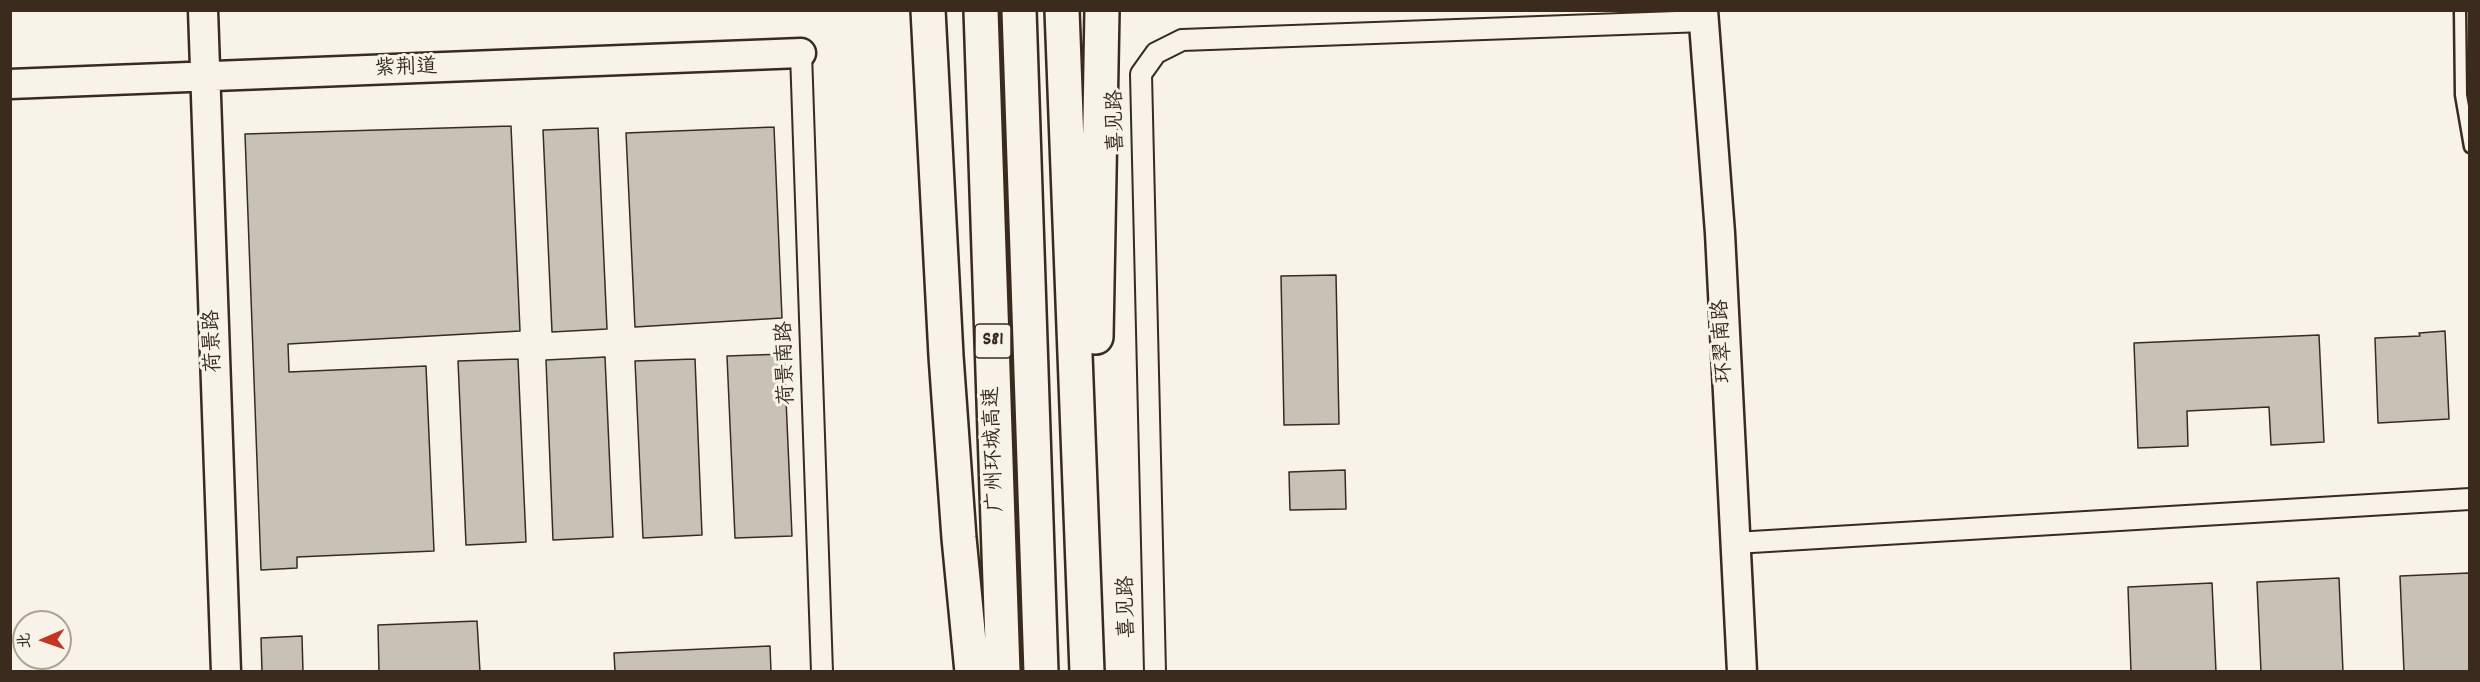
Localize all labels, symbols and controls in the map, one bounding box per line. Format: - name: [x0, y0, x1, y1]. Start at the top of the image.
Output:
- street label: 紫荆道: [374, 56, 438, 84]
- street label: 喜见路: [1105, 89, 1131, 153]
- street label: 环翠南路: [1710, 298, 1740, 384]
- street label: 荷景路: [201, 309, 229, 373]
- street label: 荷景南路: [774, 321, 802, 405]
- road number: S81: [975, 324, 1011, 358]
- street label: 广州环城高速: [981, 386, 1011, 512]
- street label: 喜见路: [1116, 575, 1142, 639]
- north arrow: [12, 610, 72, 670]
- text: 北: [14, 632, 37, 649]

